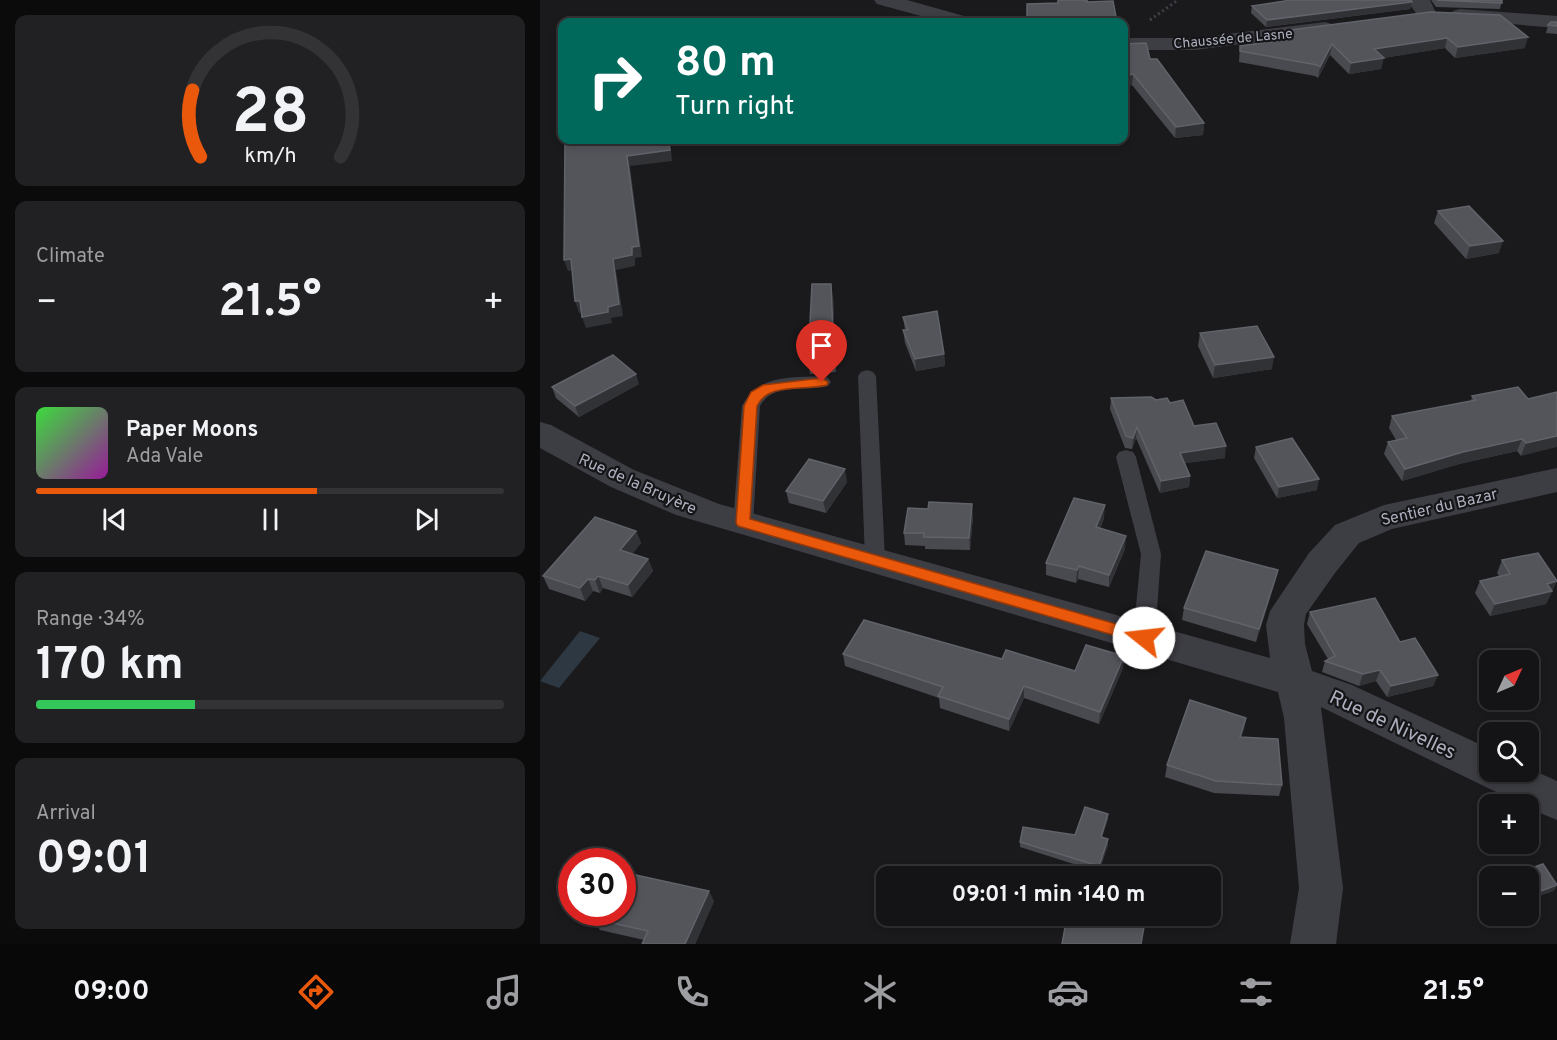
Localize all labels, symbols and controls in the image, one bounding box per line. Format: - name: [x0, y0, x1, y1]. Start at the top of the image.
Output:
- street label: Chaussée de Lasne: [1173, 26, 1293, 53]
- text: 80 m: [675, 38, 776, 91]
- icon: right: [576, 42, 654, 120]
- text: 28: [231, 77, 309, 156]
- text: Turn right: [675, 90, 794, 124]
- text: km/h: [244, 144, 296, 171]
- text: Climate: [36, 244, 105, 270]
- text: 21.5°: [219, 275, 321, 332]
- text: −: [36, 283, 57, 325]
- text: +: [483, 283, 504, 325]
- pin: [796, 320, 847, 382]
- icon: arrive: [805, 329, 838, 362]
- text: Paper Moons: [126, 417, 258, 444]
- text: Ada Vale: [126, 444, 203, 470]
- street label: Rue de la Bruyère: [575, 450, 699, 520]
- street label: Sentier du Bazar: [1379, 485, 1500, 531]
- icon: previous: [98, 503, 131, 536]
- icon: pause: [254, 503, 287, 536]
- icon: next: [410, 503, 443, 536]
- position arrow: [1112, 606, 1176, 670]
- text: Range · 34%: [36, 607, 145, 633]
- text: 170 km: [36, 638, 184, 695]
- north arrow: [1479, 650, 1539, 710]
- map controls: [1479, 650, 1539, 926]
- street label: Rue de Nivelles: [1325, 685, 1460, 767]
- button: search: [1479, 722, 1539, 782]
- button: +: [1479, 794, 1539, 854]
- text: Arrival: [36, 801, 96, 827]
- text: 09:01: [36, 832, 152, 889]
- speed limit sign: 30: [558, 848, 636, 926]
- button: −: [1479, 866, 1539, 926]
- text: 09:01 · 1 min · 140 m: [952, 882, 1145, 909]
- icon: directions: [295, 971, 337, 1013]
- icon: music: [483, 971, 525, 1013]
- icon: phone: [671, 971, 713, 1013]
- icon: climate: [859, 971, 901, 1013]
- icon: car: [1047, 971, 1089, 1013]
- icon: filters: [1235, 971, 1277, 1013]
- text: 09:00: [73, 975, 149, 1009]
- text: 21.5°: [1422, 975, 1484, 1009]

